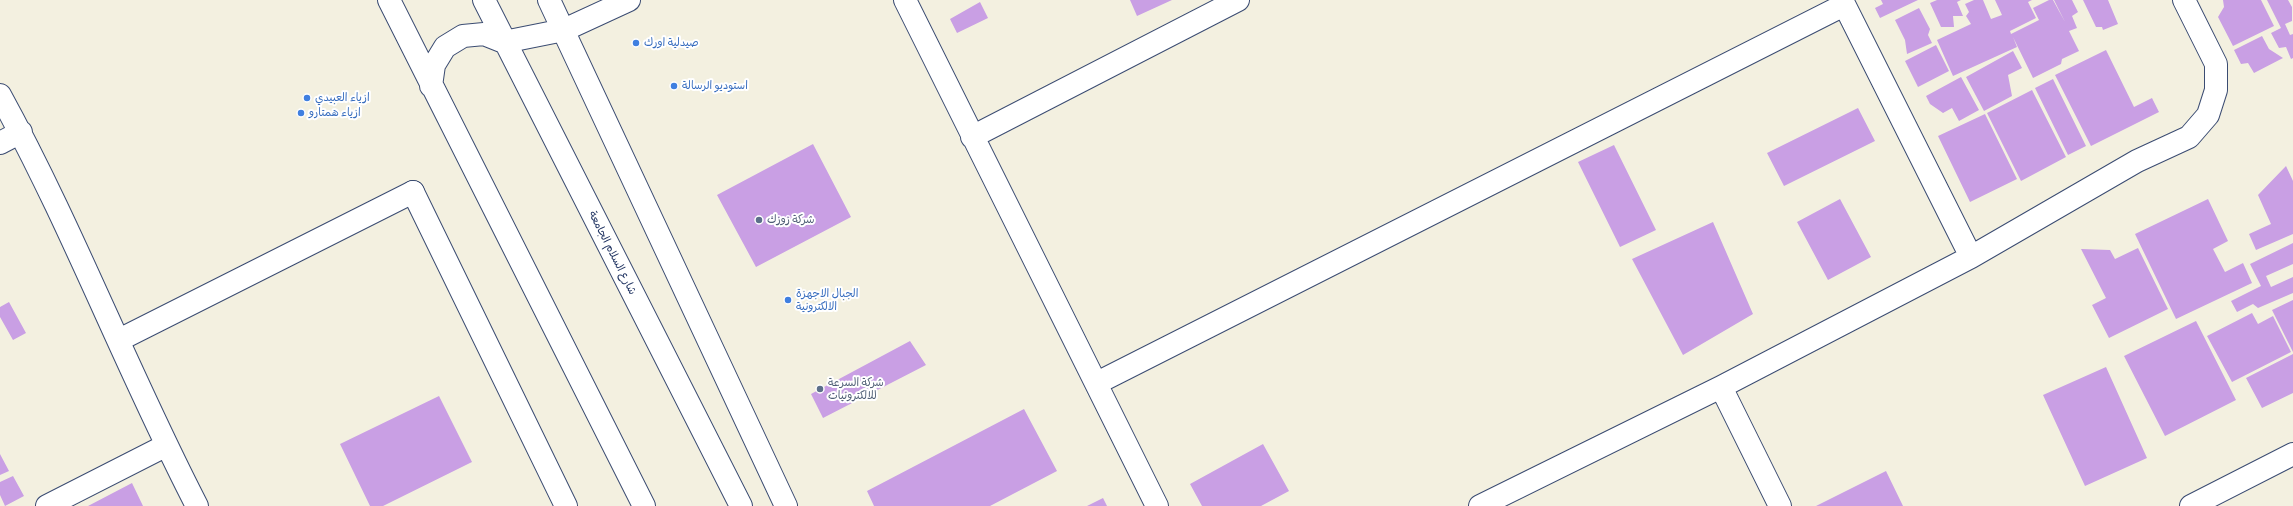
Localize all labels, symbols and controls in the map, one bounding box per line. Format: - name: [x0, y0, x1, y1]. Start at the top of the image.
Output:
- place label: صيدلية اورك: [644, 36, 699, 50]
- marker: صيدلية اورك: [631, 38, 641, 48]
- place label: استوديو الرسالة: [682, 79, 748, 93]
- marker: استوديو الرسالة: [669, 81, 679, 91]
- place label: ازياء العبيدي: [315, 91, 370, 105]
- marker: ازياء العبيدي: [302, 93, 312, 103]
- place label: ازياء همتارو: [309, 106, 361, 120]
- marker: ازياء همتارو: [296, 108, 306, 118]
- street label: شارع السلام الجامعة: [585, 209, 639, 297]
- place label: شركة زوزك: [767, 213, 815, 227]
- marker: شركة زوزك: [754, 215, 764, 225]
- place label: الجبال الاجهزة الالكترونية: [796, 287, 858, 313]
- marker: الجبال الاجهزة الالكترونية: [783, 295, 793, 305]
- place label: شركة السرعة للالكترونيات: [828, 376, 884, 402]
- marker: شركة السرعة للالكترونيات: [815, 384, 825, 394]

